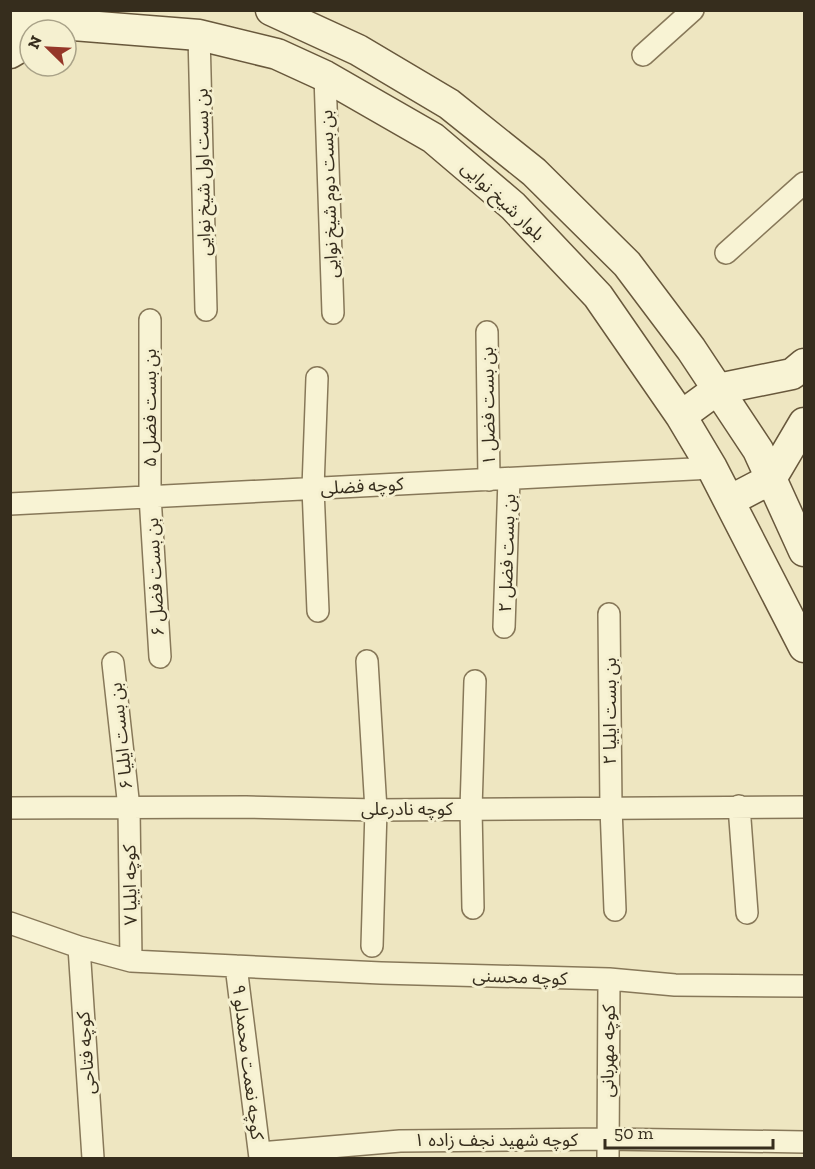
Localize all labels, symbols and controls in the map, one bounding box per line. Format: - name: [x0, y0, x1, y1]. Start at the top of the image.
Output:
- north arrow: [18, 18, 78, 78]
- text: N: [24, 33, 46, 52]
- street label: بن بست اول شیخ نوایی: [191, 88, 217, 256]
- street label: بن بست دوم شیخ نوایی: [315, 109, 346, 278]
- street label: بلوار شیخ نوایی: [455, 157, 549, 247]
- street label: بن بست فضل ۱: [476, 347, 500, 465]
- street label: ۵ بن بست فضل: [139, 349, 161, 467]
- street label: کوچه فضلی: [320, 473, 405, 499]
- street label: ۲ بن بست فضل: [494, 493, 520, 613]
- street label: ۶ بن بست فضل: [141, 517, 169, 637]
- street label: بن بست ایلیا ۲: [599, 657, 621, 765]
- street label: ۶ بن بست ایلیا: [104, 681, 138, 791]
- street label: کوچه نادرعلی: [361, 798, 454, 820]
- street label: ۷ کوچه ایلیا: [118, 844, 142, 926]
- street label: کوچه محسنی: [472, 964, 568, 990]
- street label: کوچه نعمت محمدلو ۹: [228, 983, 269, 1141]
- street label: کوچه مهربانی: [596, 1004, 620, 1098]
- street label: کوچه فتاحی: [72, 1010, 100, 1095]
- scale bar: [605, 1112, 773, 1150]
- text: 50 m: [614, 1122, 654, 1144]
- street label: کوچه شهید نجف زاده ۱: [414, 1129, 578, 1151]

